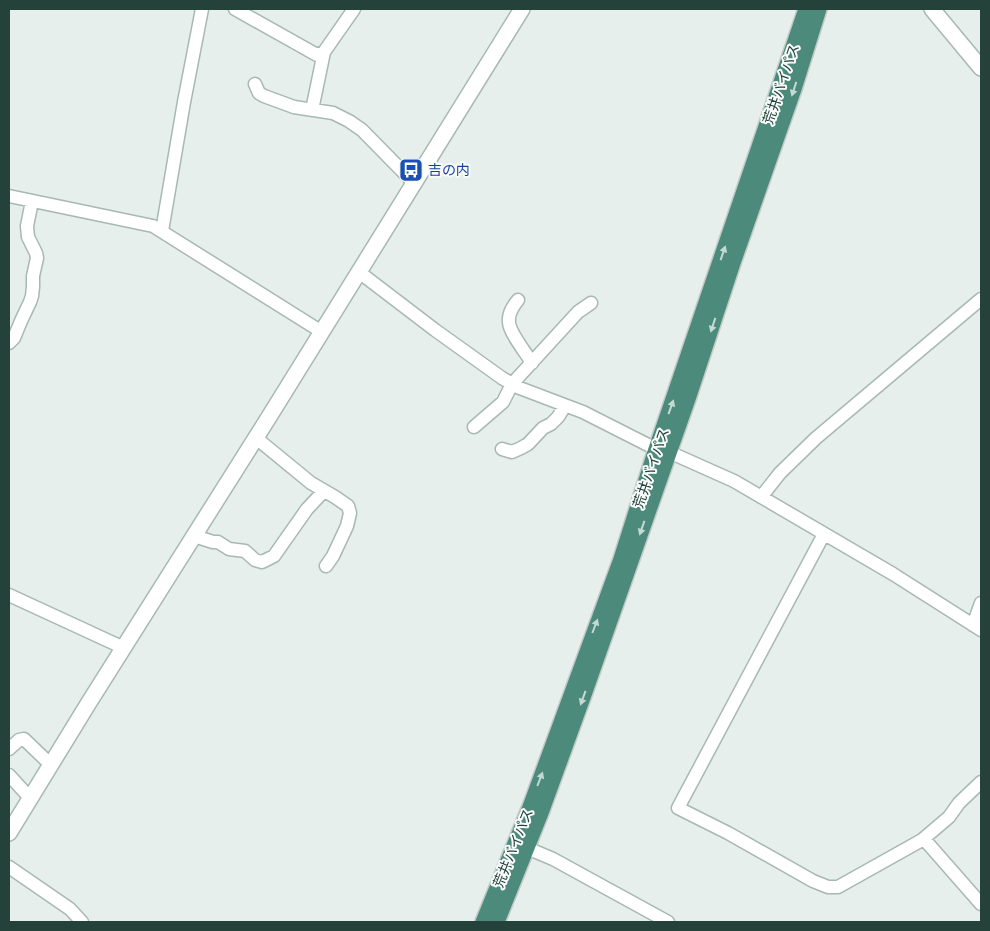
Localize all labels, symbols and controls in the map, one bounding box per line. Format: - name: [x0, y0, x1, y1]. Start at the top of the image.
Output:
- street label: 荒井バイパス: [760, 42, 802, 126]
- one-way arrow: [789, 81, 797, 96]
- bus stop icon: 吉の内: [398, 157, 424, 183]
- place label: 吉の内: [428, 162, 470, 178]
- one-way arrow: [720, 245, 727, 260]
- one-way arrow: [708, 318, 716, 333]
- one-way arrow: [667, 399, 675, 414]
- street label: 荒井バイパス: [630, 426, 672, 510]
- one-way arrow: [638, 521, 646, 536]
- one-way arrow: [592, 619, 599, 634]
- one-way arrow: [579, 691, 587, 706]
- one-way arrow: [537, 772, 544, 787]
- street label: 荒井バイパス: [490, 806, 536, 890]

